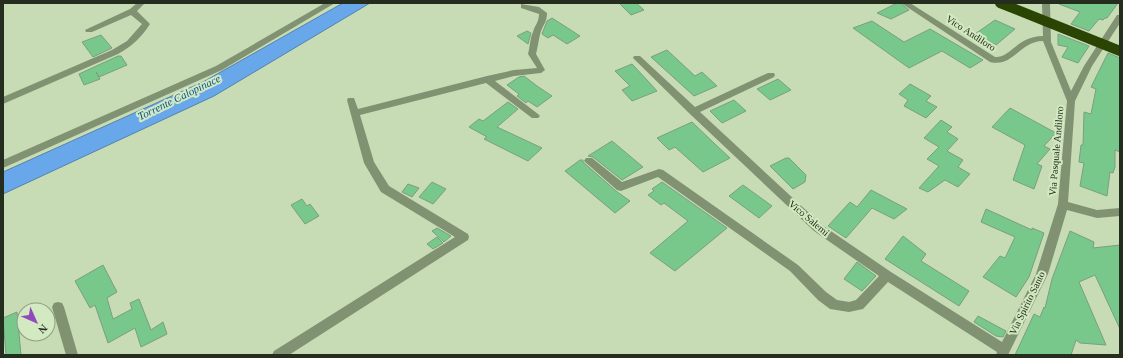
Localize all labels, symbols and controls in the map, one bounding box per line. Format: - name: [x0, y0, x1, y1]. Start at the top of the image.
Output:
- street label: Vico Andiloro: [944, 13, 998, 53]
- water label: Torrente Calopinace: [136, 72, 222, 122]
- street label: Via Pasquale Andiloro: [1047, 106, 1065, 196]
- street label: Vico Salemi: [787, 198, 832, 238]
- street label: Via Spirito Santo: [1007, 270, 1047, 336]
- north arrow: [16, 302, 56, 342]
- text: N: [36, 322, 50, 336]

